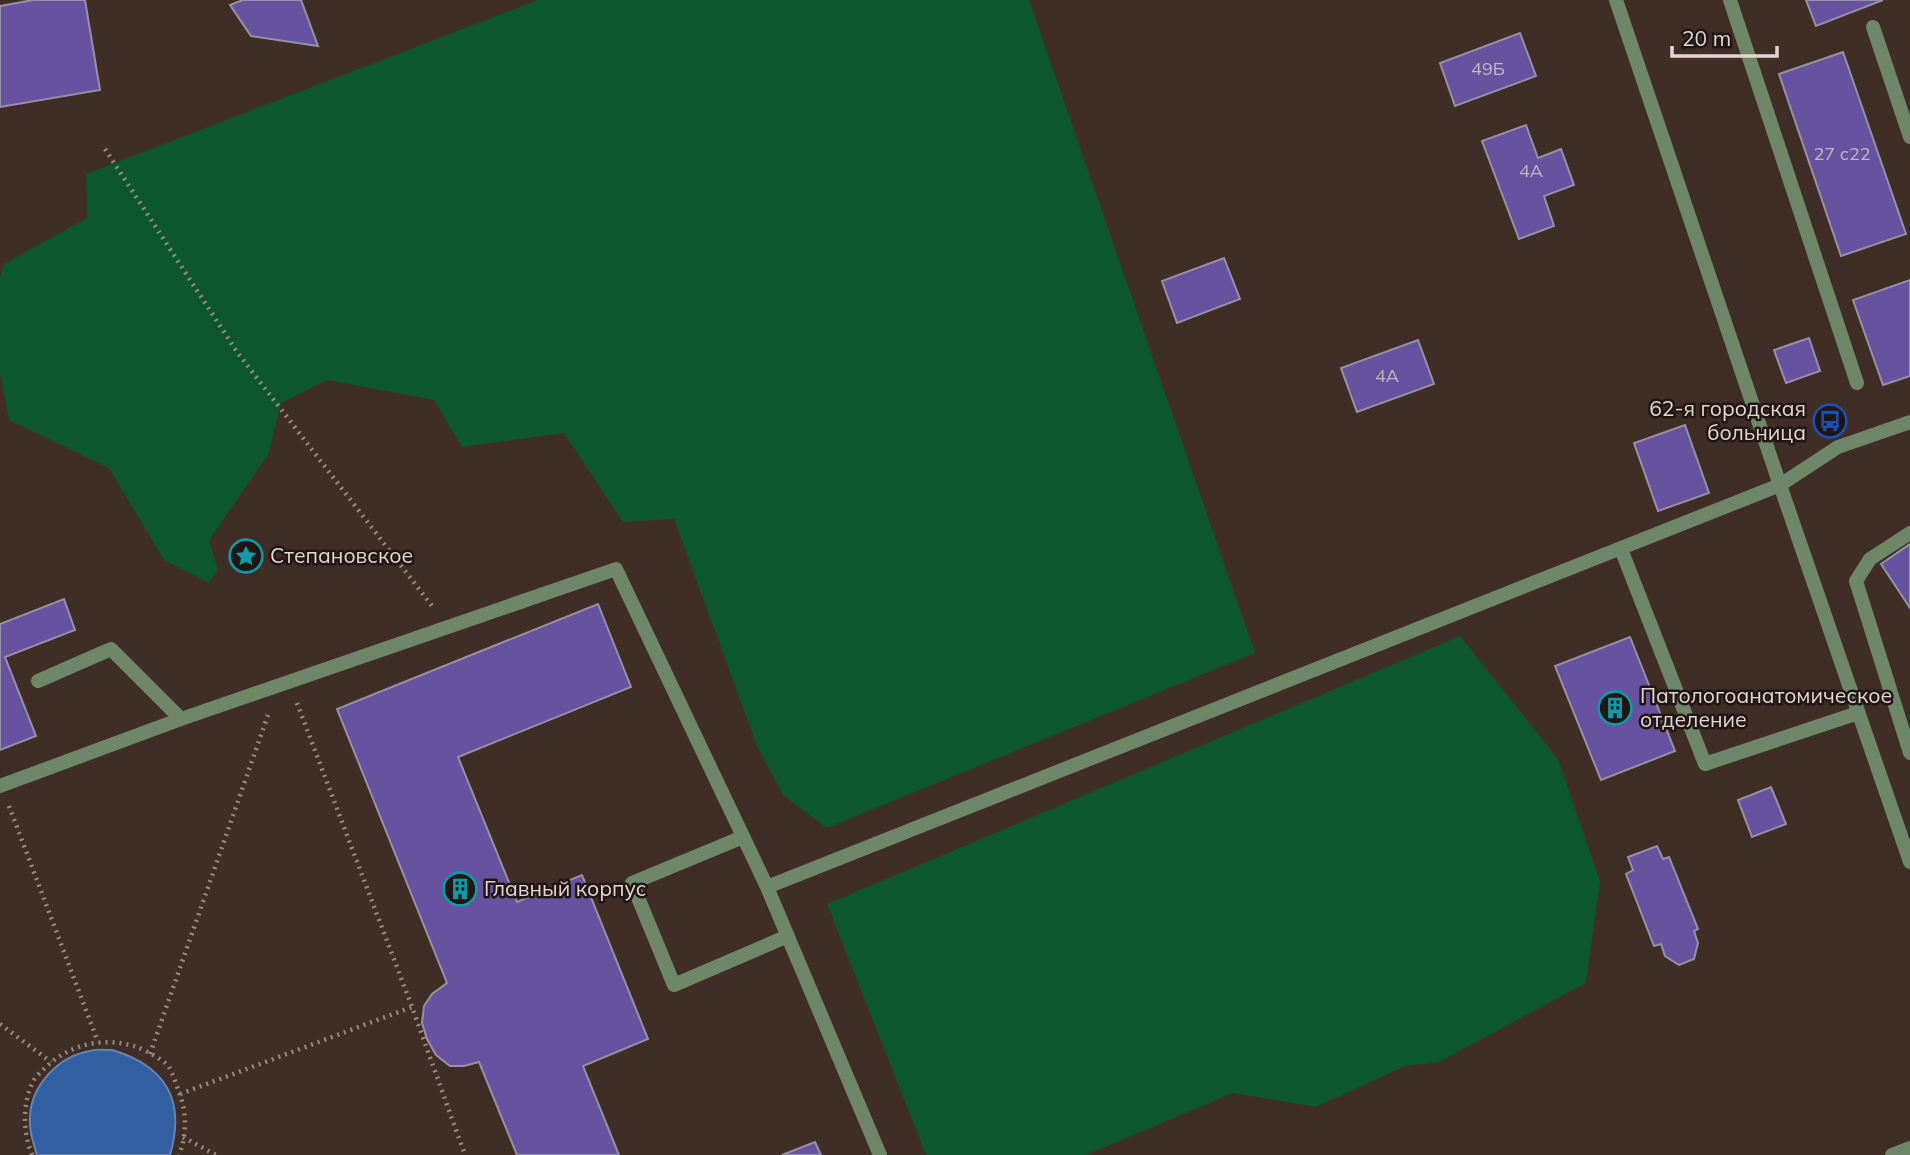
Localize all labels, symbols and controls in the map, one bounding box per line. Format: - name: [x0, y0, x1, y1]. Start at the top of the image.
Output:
- scale bar: [1672, 14, 1777, 58]
- text: 20 m: [1682, 25, 1731, 51]
- house number: 49Б: [1471, 57, 1505, 80]
- house number: 27 с22: [1814, 142, 1871, 165]
- house number: 4А: [1519, 159, 1543, 182]
- house number: 4А: [1375, 364, 1399, 387]
- place label: 62-я городская больница: [1649, 395, 1806, 445]
- bus stop icon: 62-я городская больница: [1811, 402, 1849, 440]
- place icon: Степановское: [227, 537, 265, 575]
- place label: Степановское: [270, 542, 413, 568]
- place label: Патологоанатомическое отделение: [1640, 682, 1892, 732]
- building icon: Патологоанатомическое отделение: [1596, 689, 1634, 727]
- building icon: Главный корпус: [441, 870, 479, 908]
- place label: Главный корпус: [484, 875, 646, 901]

